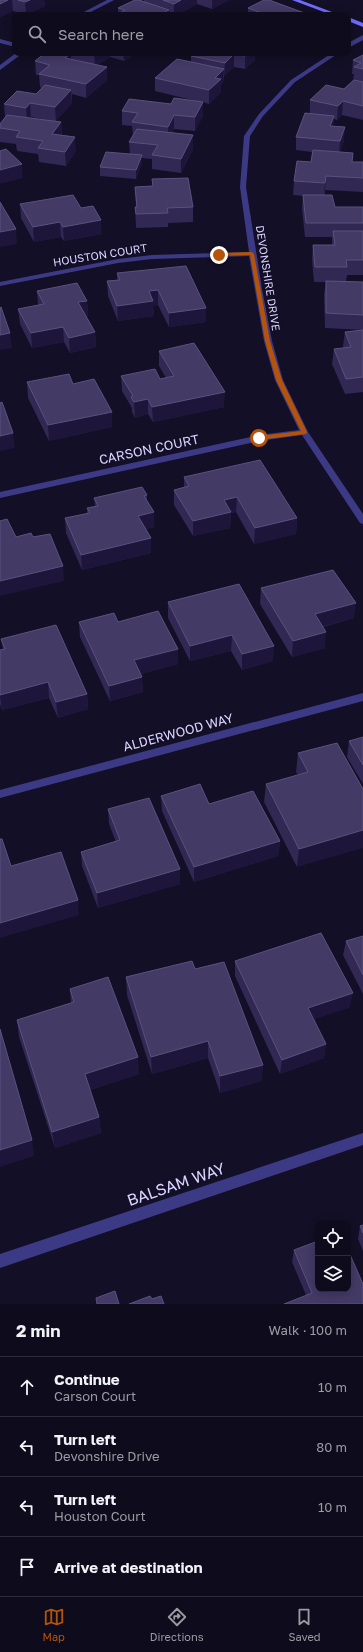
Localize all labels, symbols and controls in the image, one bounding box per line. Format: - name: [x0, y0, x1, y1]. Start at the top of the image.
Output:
- search box: [12, 12, 351, 56]
- icon: search: [26, 23, 48, 45]
- text: Search here: [58, 25, 144, 43]
- street label: DEVONSHIRE DRIVE: [254, 224, 283, 332]
- street label: HOUSTON COURT: [52, 241, 148, 268]
- route end: [210, 246, 228, 264]
- route start: [250, 429, 268, 447]
- street label: CARSON COURT: [97, 431, 201, 467]
- street label: ALDERWOOD WAY: [121, 709, 235, 754]
- street label: BALSAM WAY: [124, 1158, 228, 1210]
- map controls: [315, 1220, 351, 1292]
- button: locate: [315, 1220, 351, 1256]
- button: layers: [315, 1256, 351, 1292]
- text: 2 min: [16, 1320, 60, 1341]
- text: Walk · 100 m: [269, 1322, 347, 1338]
- text: Continue: [54, 1370, 120, 1388]
- icon: ahead: [16, 1376, 38, 1398]
- text: 10 m: [318, 1379, 347, 1395]
- text: Carson Court: [54, 1388, 136, 1404]
- text: Turn left: [54, 1430, 116, 1448]
- icon: left: [16, 1436, 38, 1458]
- text: 80 m: [316, 1439, 347, 1455]
- text: Devonshire Drive: [54, 1448, 160, 1464]
- text: Turn left: [54, 1490, 116, 1508]
- icon: left: [16, 1496, 38, 1518]
- text: 10 m: [318, 1499, 347, 1515]
- text: Houston Court: [54, 1508, 146, 1524]
- icon: arrive: [16, 1556, 38, 1578]
- text: Arrive at destination: [54, 1558, 203, 1576]
- tab: Map: [42, 1606, 65, 1643]
- tab: Directions: [150, 1606, 204, 1643]
- tab: Saved: [288, 1606, 321, 1643]

